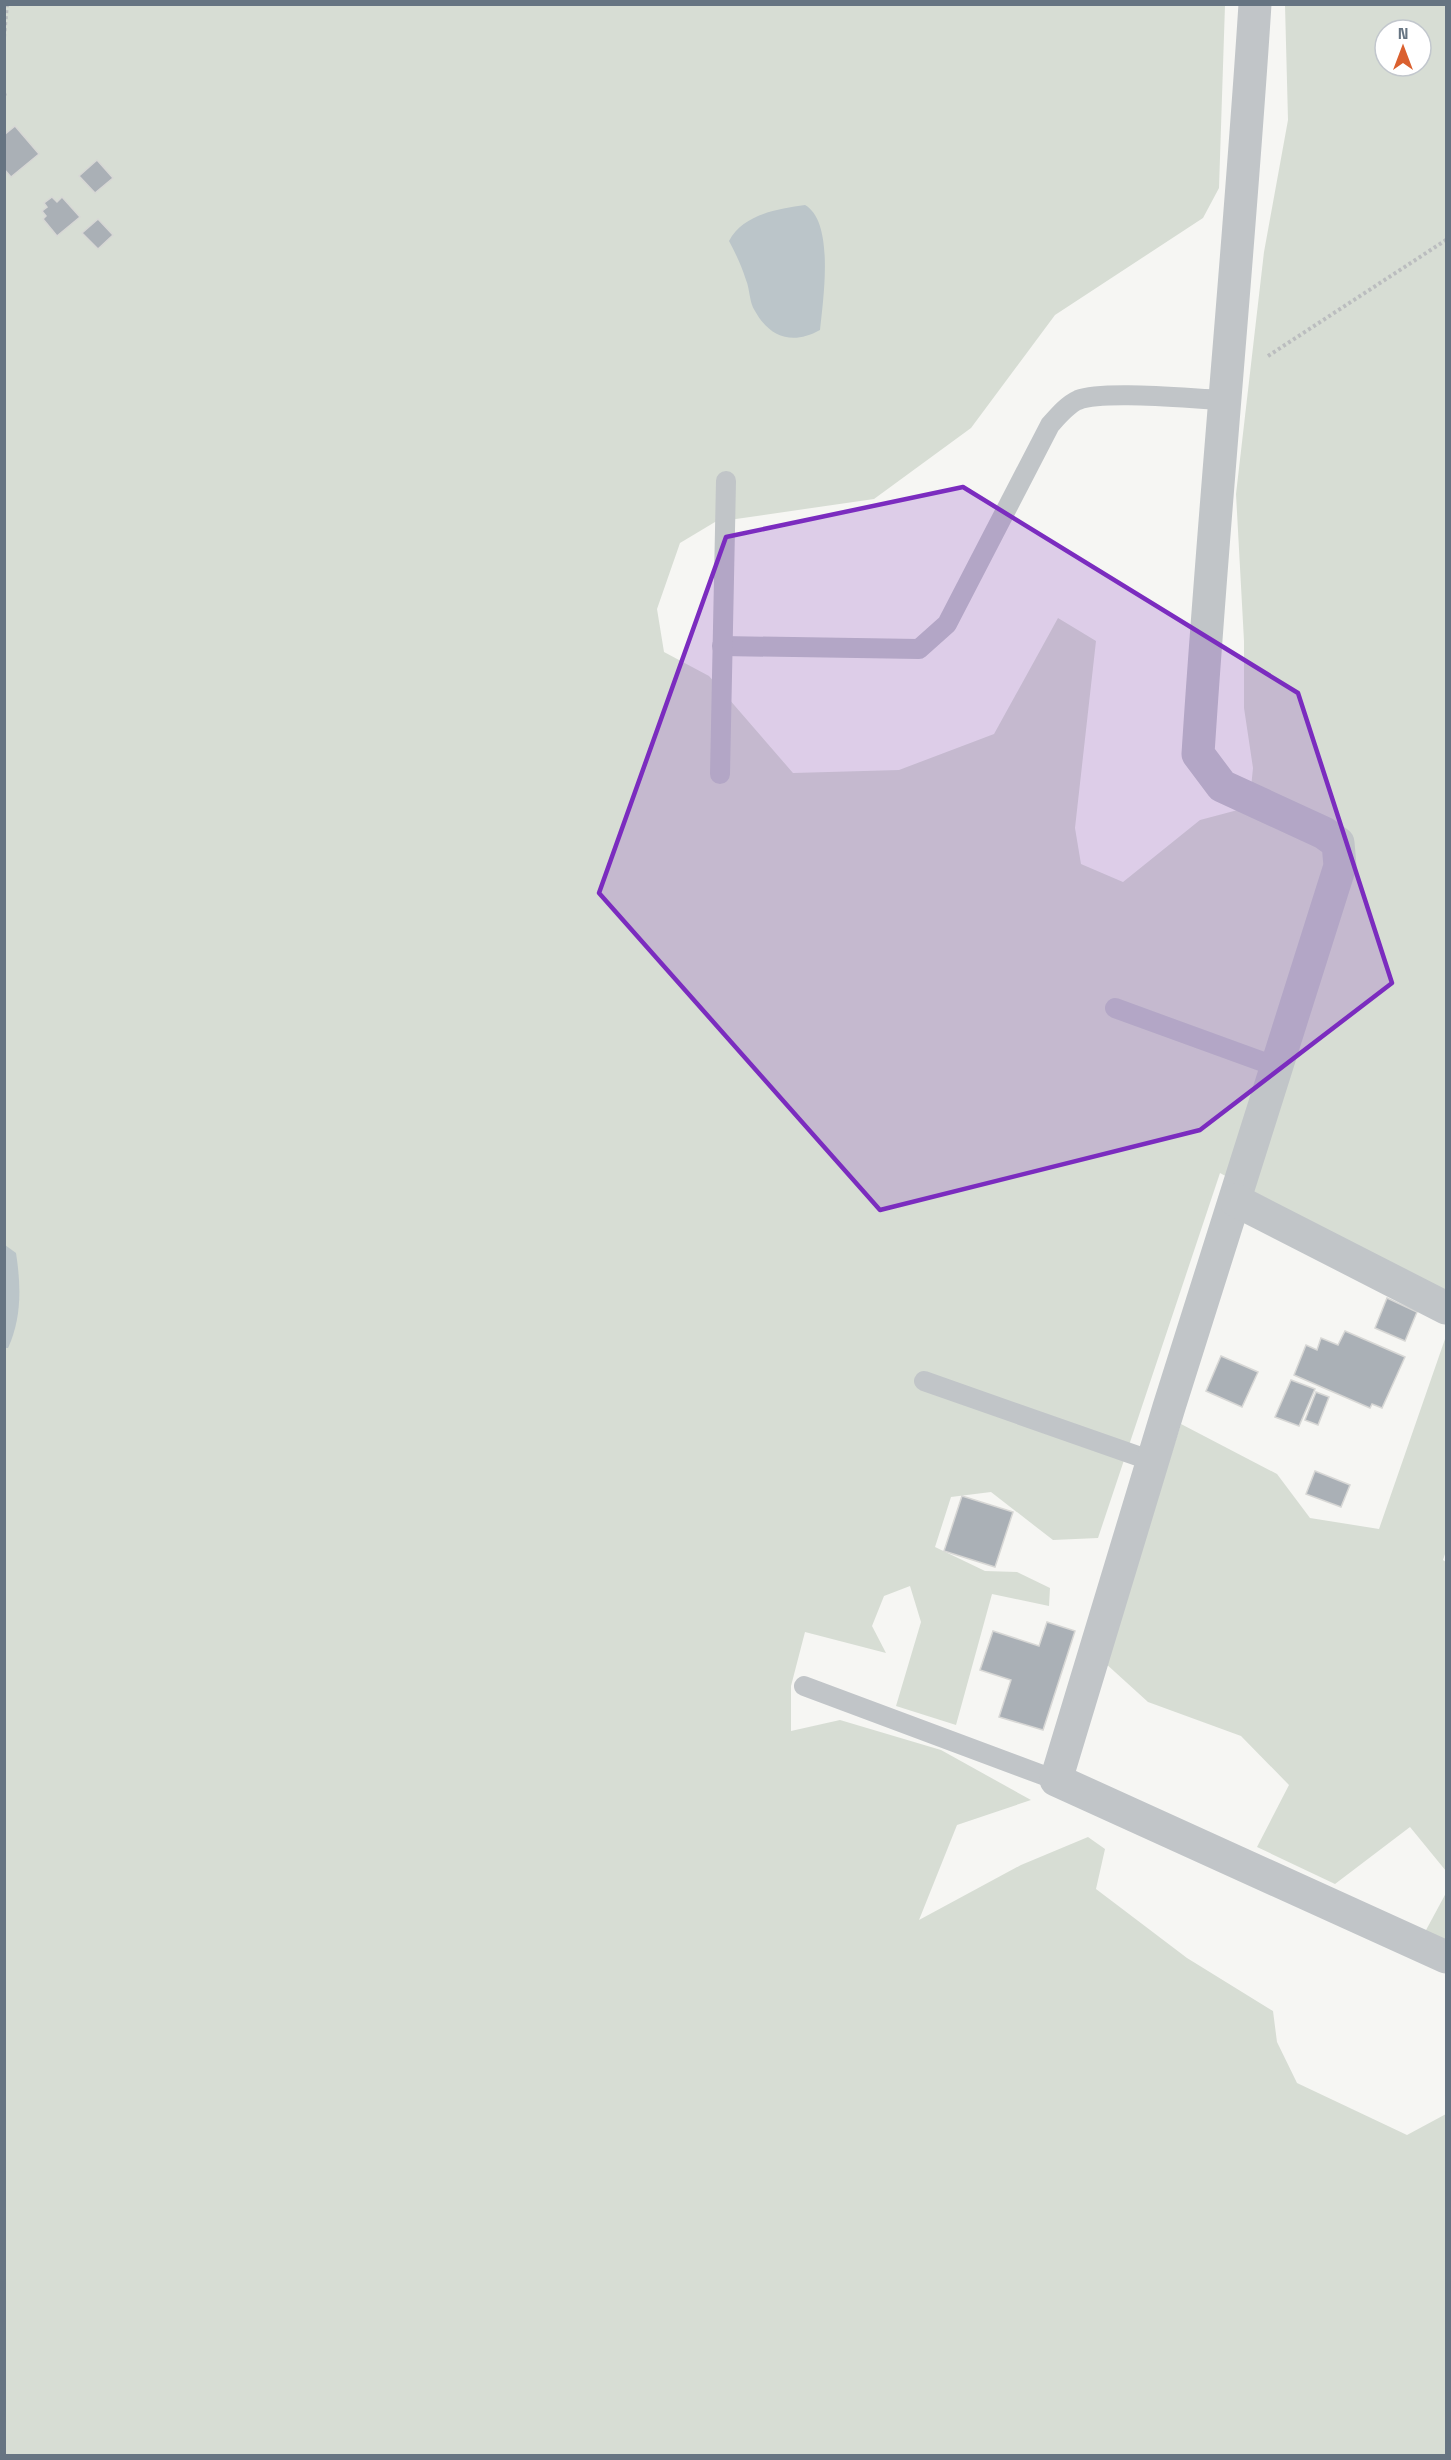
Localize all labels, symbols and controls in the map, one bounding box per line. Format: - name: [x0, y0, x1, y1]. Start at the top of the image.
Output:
- north arrow: [1373, 18, 1433, 78]
- text: N: [1398, 23, 1408, 44]

